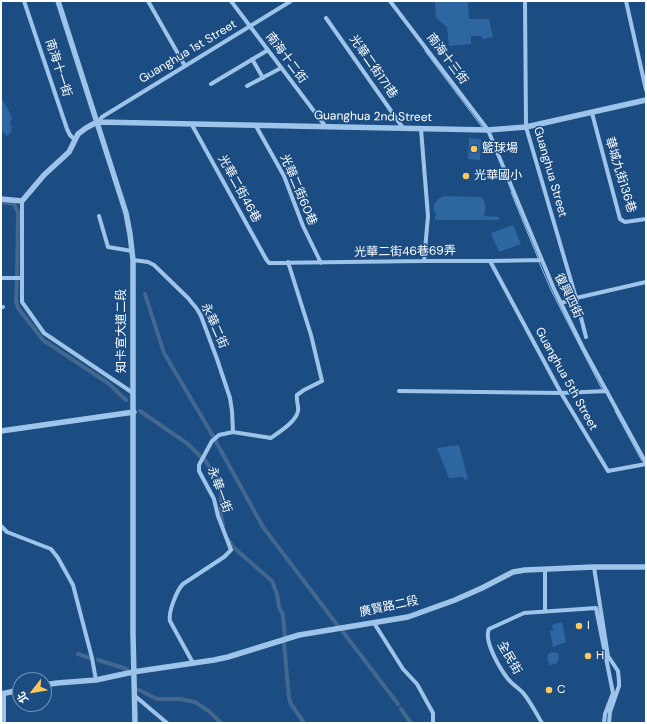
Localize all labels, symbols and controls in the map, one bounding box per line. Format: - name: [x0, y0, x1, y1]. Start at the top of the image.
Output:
- street label: Guanghua 1st Street: [137, 17, 239, 87]
- street label: 南海十二街: [262, 30, 310, 86]
- street label: 南海十三街: [423, 31, 471, 87]
- street label: 光華二街171巷: [346, 33, 400, 101]
- street label: 南海十一街: [42, 37, 74, 99]
- street label: Guanghua 2nd Street: [314, 109, 432, 125]
- street label: Guanghua Street: [530, 125, 570, 219]
- street label: 華城九街136巷: [602, 135, 638, 215]
- place label: 籃球場: [482, 142, 518, 156]
- marker: 籃球場: [469, 144, 479, 154]
- street label: 光華二街60巷: [277, 152, 319, 228]
- street label: 光華二街46巷: [215, 153, 263, 225]
- place label: 光華國小: [474, 169, 522, 183]
- marker: 光華國小: [461, 171, 471, 181]
- street label: 光華二街46巷69弄: [354, 244, 456, 260]
- street label: 復興四街: [551, 271, 585, 321]
- street label: 知卡宣大道二段: [115, 289, 129, 373]
- street label: 永華二街: [198, 301, 230, 351]
- street label: Guanghua 5th Street: [532, 325, 600, 433]
- street label: 永華一街: [204, 465, 234, 515]
- street label: 廣賢路二段: [358, 594, 420, 620]
- place label: I: [587, 619, 590, 633]
- marker: I: [574, 621, 584, 631]
- street label: 全民街: [494, 639, 524, 677]
- place label: H: [596, 649, 604, 663]
- marker: H: [583, 651, 593, 661]
- north arrow: [12, 672, 52, 712]
- place label: C: [557, 683, 566, 697]
- marker: C: [544, 685, 554, 695]
- text: 北: [14, 689, 31, 706]

